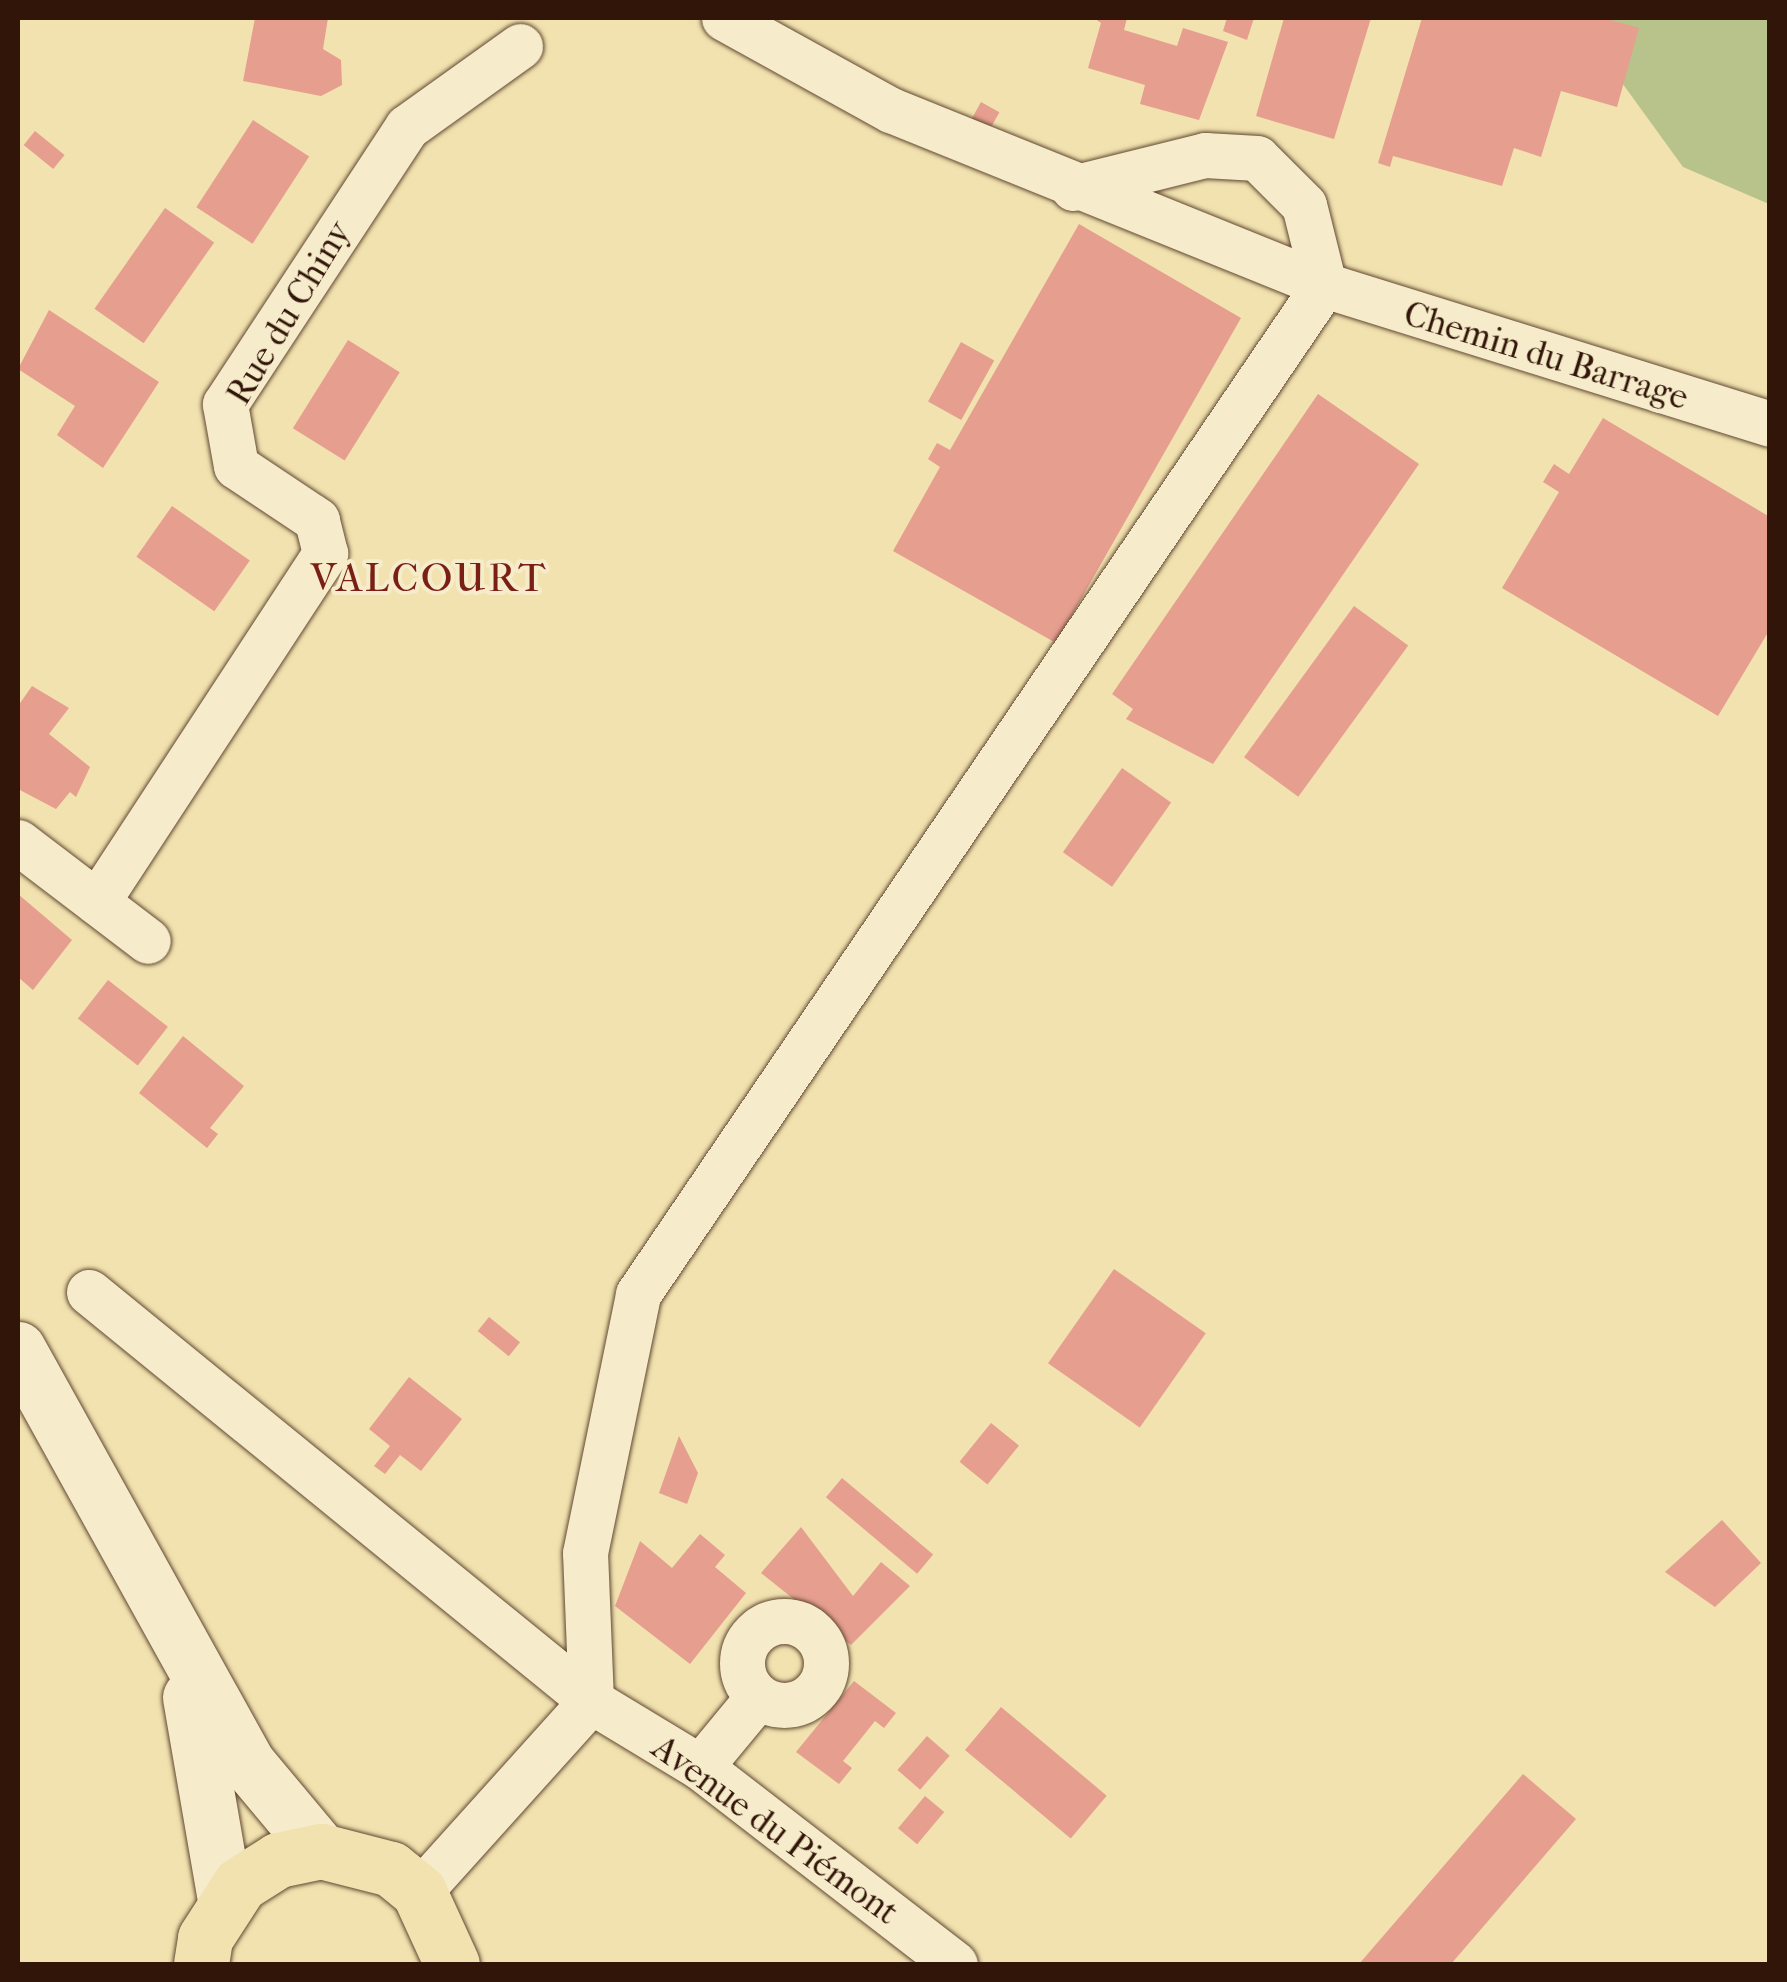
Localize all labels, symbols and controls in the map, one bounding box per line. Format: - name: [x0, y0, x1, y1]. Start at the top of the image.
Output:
- street label: Rue du Chiny: [218, 213, 360, 413]
- street label: Chemin du Barrage: [1399, 293, 1693, 419]
- district label: VALCOURT: [310, 554, 548, 602]
- street label: Avenue du Piémont: [644, 1727, 906, 1933]

